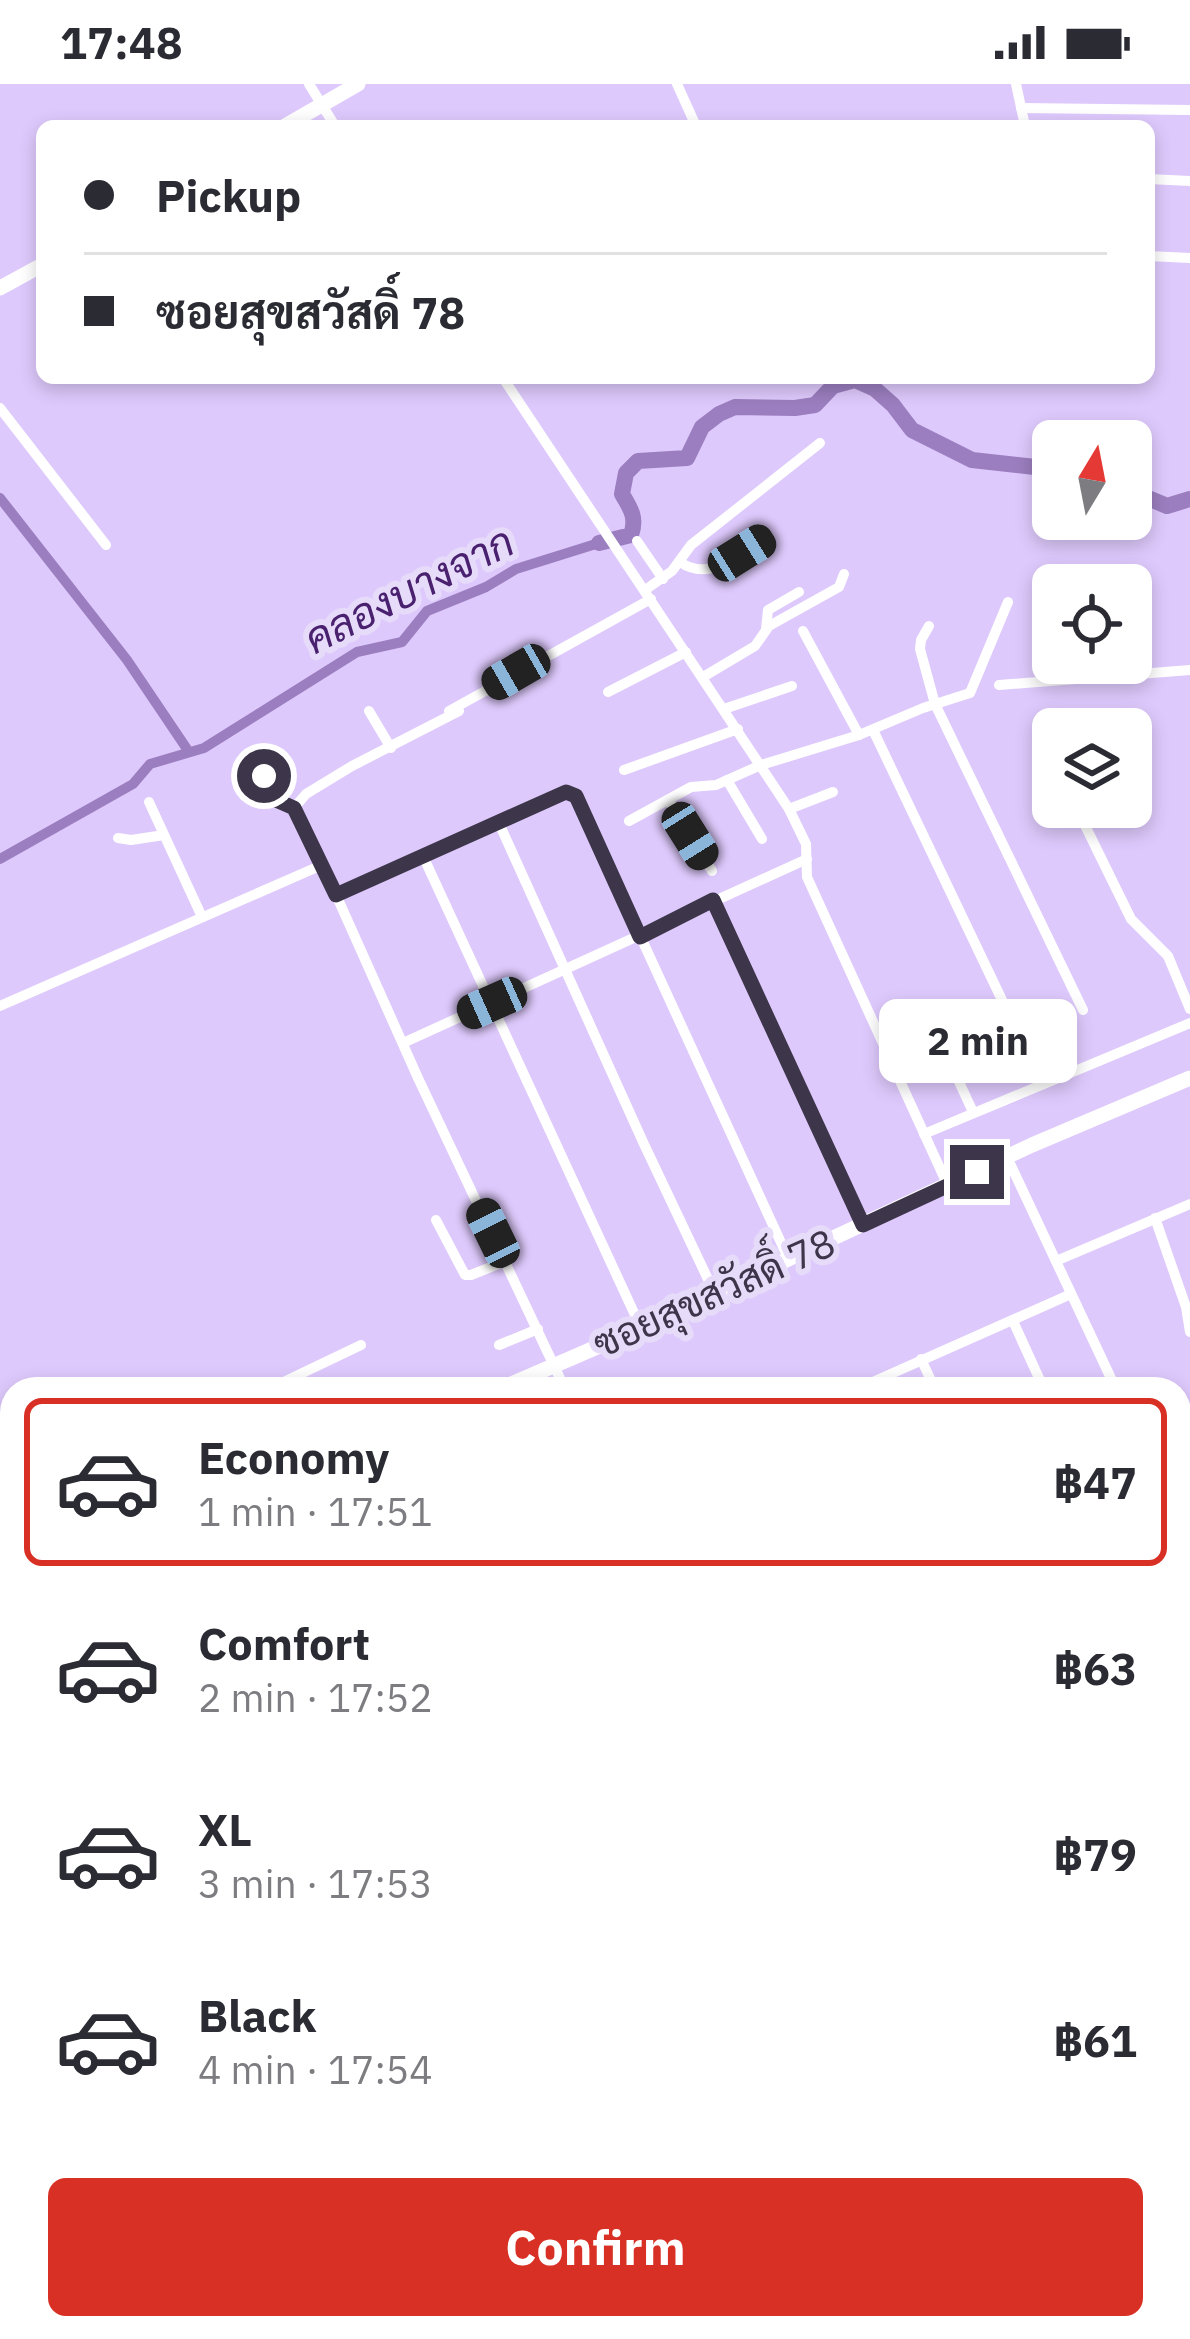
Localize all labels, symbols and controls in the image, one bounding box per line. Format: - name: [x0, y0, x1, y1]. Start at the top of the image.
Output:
- text: 17:48: [60, 13, 183, 71]
- text: Pickup: [156, 166, 301, 224]
- text: ซอยสุขสวัสดิ์ 78: [156, 283, 465, 341]
- north arrow: [1032, 420, 1152, 540]
- map controls: [1032, 420, 1152, 828]
- water label: คลองบางจาก: [295, 513, 523, 666]
- car: [702, 519, 782, 587]
- button: locate: [1032, 564, 1152, 684]
- car: [476, 638, 556, 706]
- button: layers: [1032, 708, 1152, 828]
- route start: [237, 749, 291, 803]
- car: [656, 796, 724, 876]
- car: [452, 972, 532, 1034]
- callout: 2 min: [878, 998, 1076, 1082]
- text: 2 min: [927, 1015, 1029, 1066]
- route end: [950, 1145, 1004, 1199]
- car: [461, 1193, 525, 1273]
- street label: ซอยสุขสวัสดิ์ 78: [582, 1210, 843, 1370]
- icon: car: [54, 1428, 162, 1536]
- text: Economy: [198, 1428, 389, 1486]
- text: ฿47: [1053, 1453, 1137, 1511]
- text: 1 min · 17:51: [198, 1486, 433, 1537]
- icon: car: [54, 1614, 162, 1722]
- text: Comfort: [198, 1614, 370, 1672]
- text: ฿63: [1053, 1639, 1137, 1697]
- text: 2 min · 17:52: [198, 1672, 433, 1723]
- icon: car: [54, 1800, 162, 1908]
- text: XL: [198, 1800, 252, 1858]
- text: ฿79: [1053, 1825, 1137, 1883]
- text: 3 min · 17:53: [198, 1858, 433, 1909]
- icon: car: [54, 1986, 162, 2094]
- text: Black: [198, 1986, 317, 2044]
- text: ฿61: [1053, 2011, 1137, 2069]
- text: 4 min · 17:54: [198, 2044, 433, 2095]
- button: Confirm: [48, 2178, 1143, 2316]

